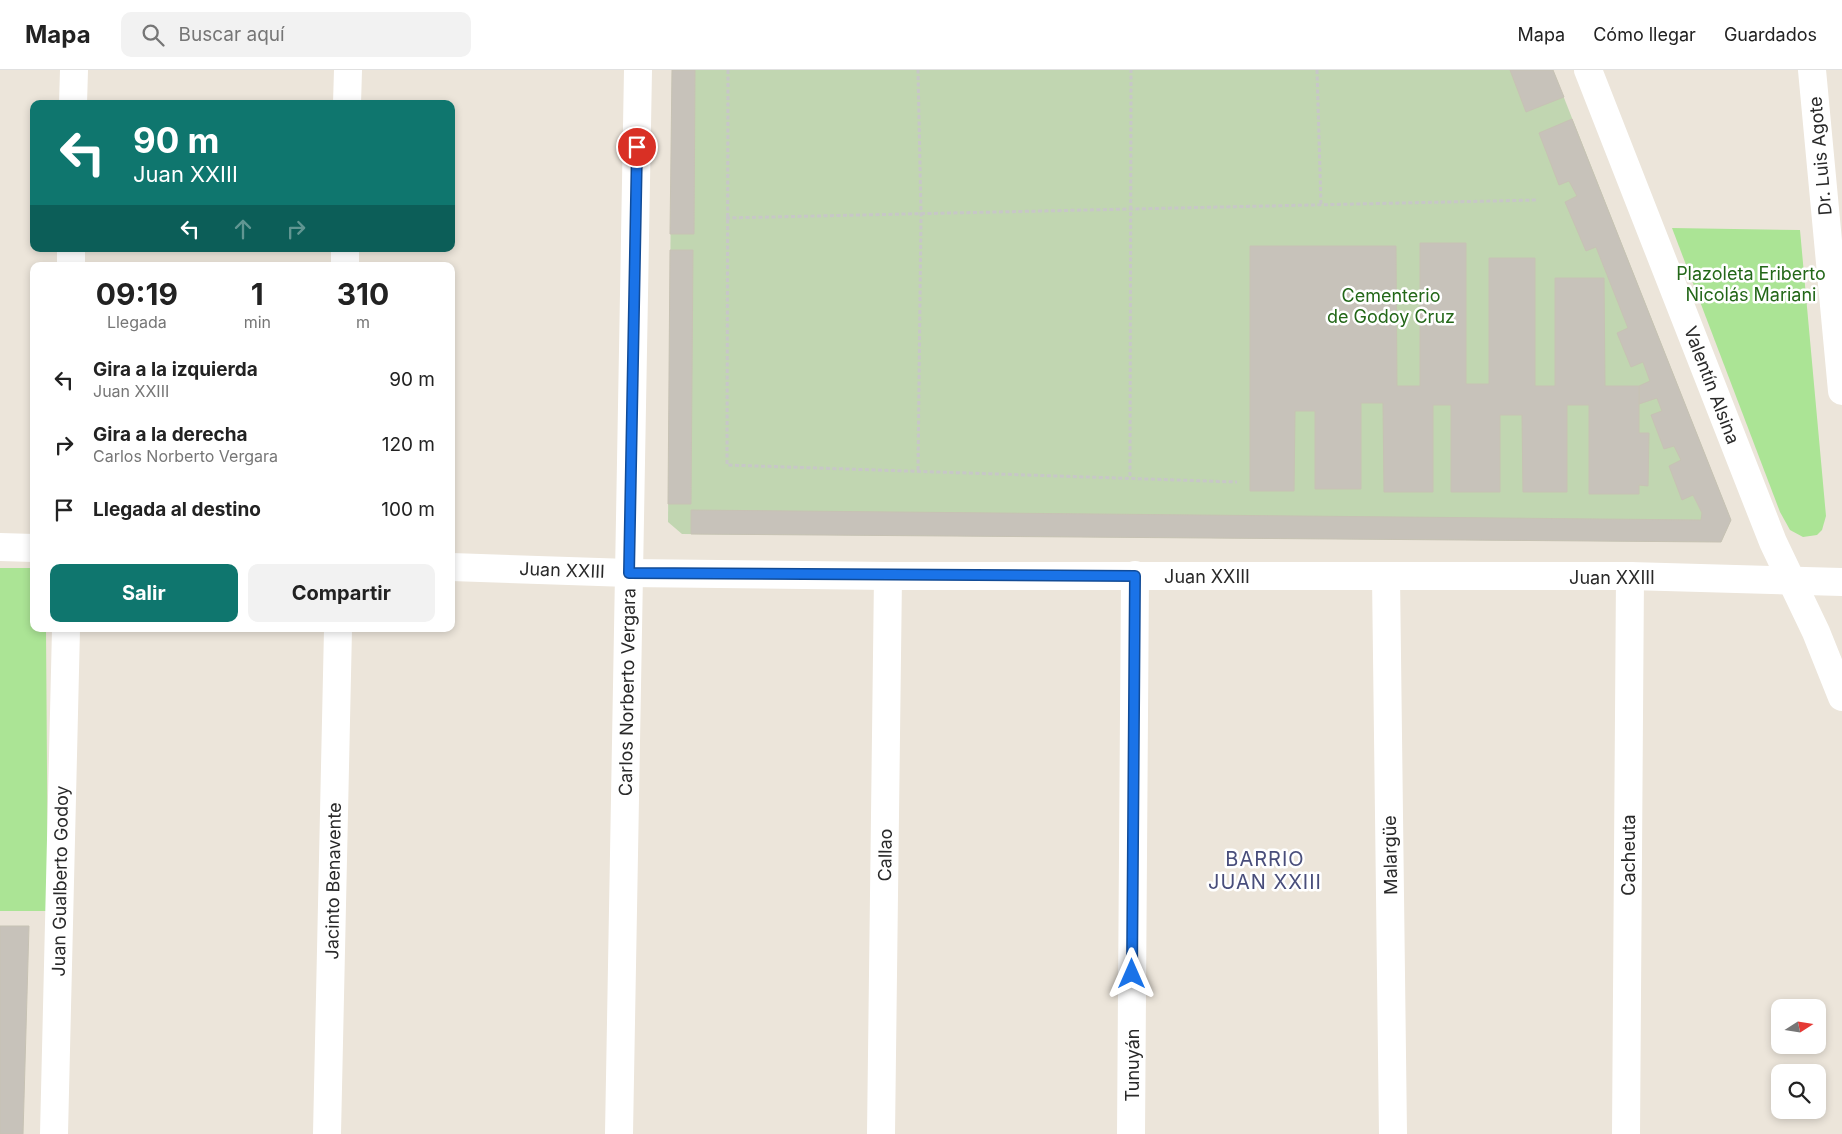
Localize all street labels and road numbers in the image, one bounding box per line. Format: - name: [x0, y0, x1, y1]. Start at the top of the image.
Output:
- street label: Dr. Luis Agote: [1804, 96, 1836, 216]
- street label: Valentín Alsina: [1680, 323, 1744, 447]
- street label: Juan XXIII: [519, 558, 605, 582]
- street label: Juan XXIII: [1164, 566, 1250, 587]
- street label: Juan XXIII: [1569, 567, 1655, 588]
- street label: Carlos Norberto Vergara: [615, 588, 639, 796]
- street label: Juan Gualberto Godoy: [48, 785, 72, 977]
- street label: Jacinto Benavente: [321, 802, 345, 960]
- street label: Cacheuta: [1618, 814, 1639, 896]
- street label: Malargüe: [1379, 815, 1401, 895]
- street label: Callao: [874, 828, 896, 882]
- street label: Tunuyán: [1122, 1029, 1143, 1101]

